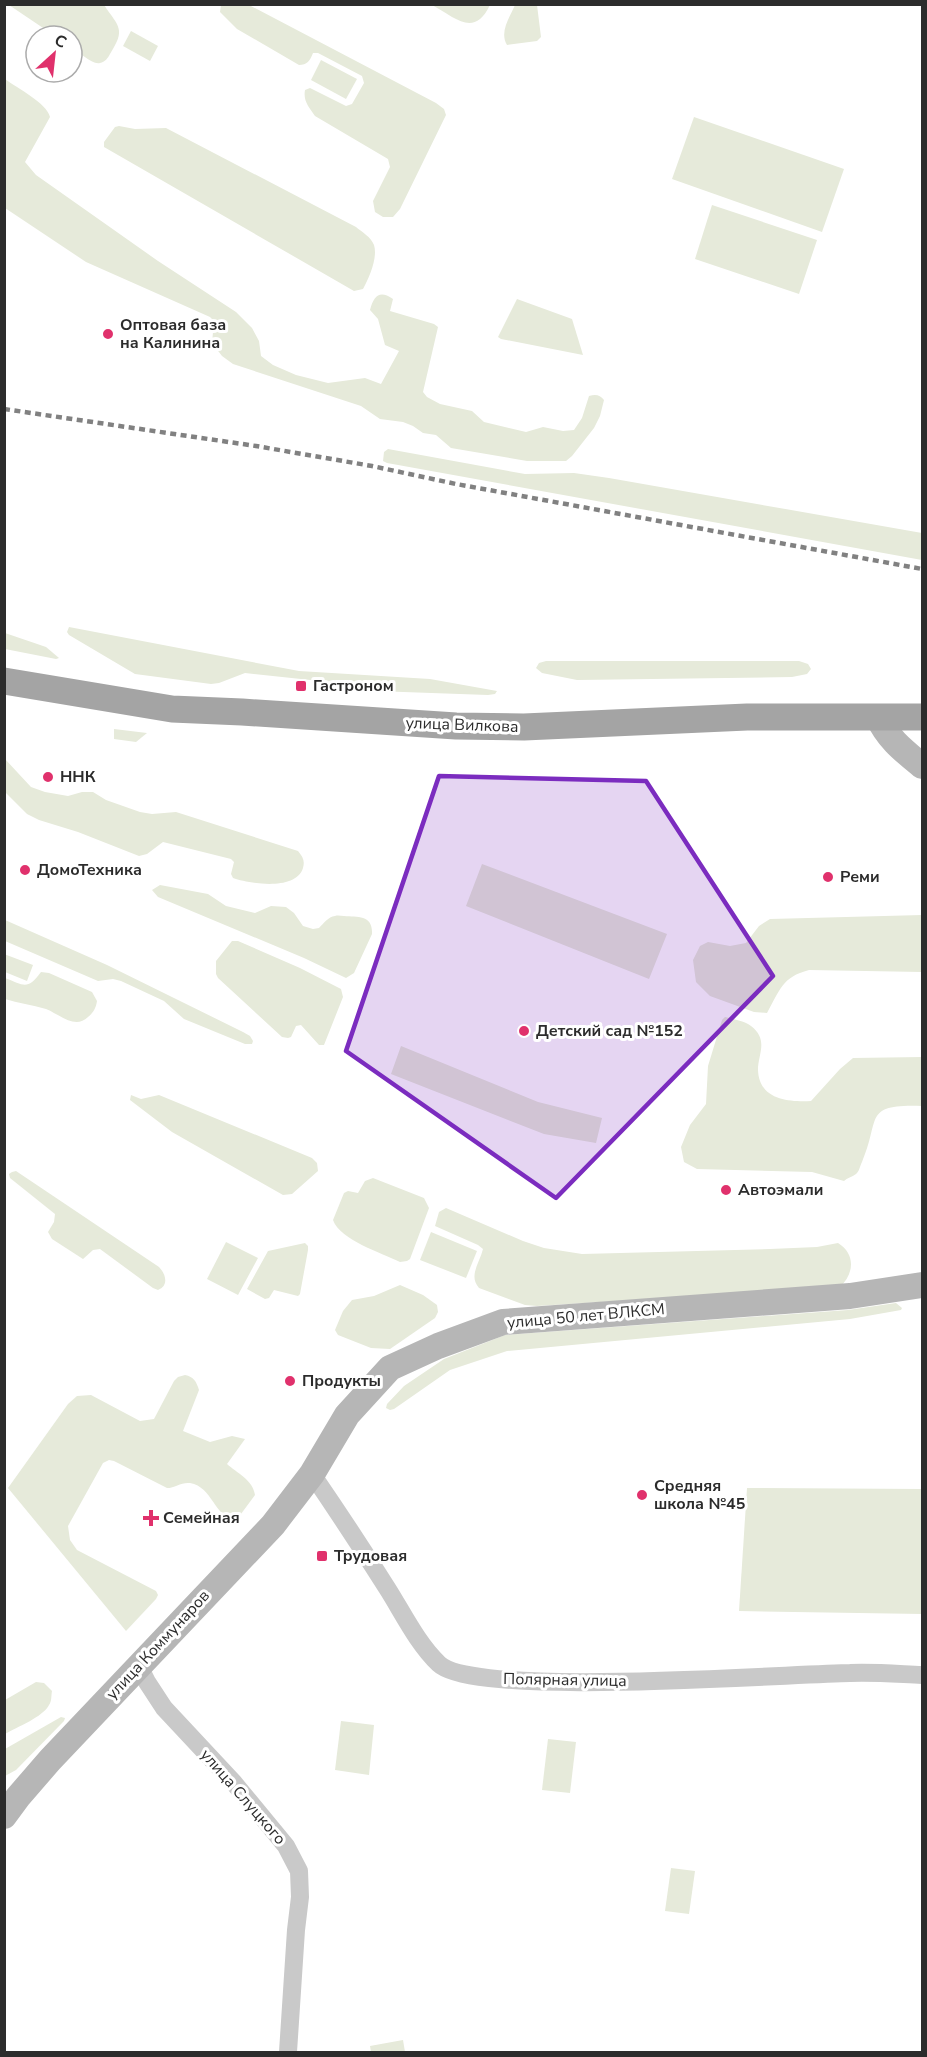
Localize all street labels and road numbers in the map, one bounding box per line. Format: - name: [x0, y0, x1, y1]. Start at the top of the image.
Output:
- street label: улица Вилкова: [405, 712, 519, 738]
- street label: улица 50 лет ВЛКСМ: [506, 1298, 666, 1334]
- street label: улица Коммунаров: [101, 1585, 215, 1705]
- street label: Полярная улица: [503, 1668, 627, 1692]
- street label: улица Слуцкого: [195, 1744, 291, 1850]

